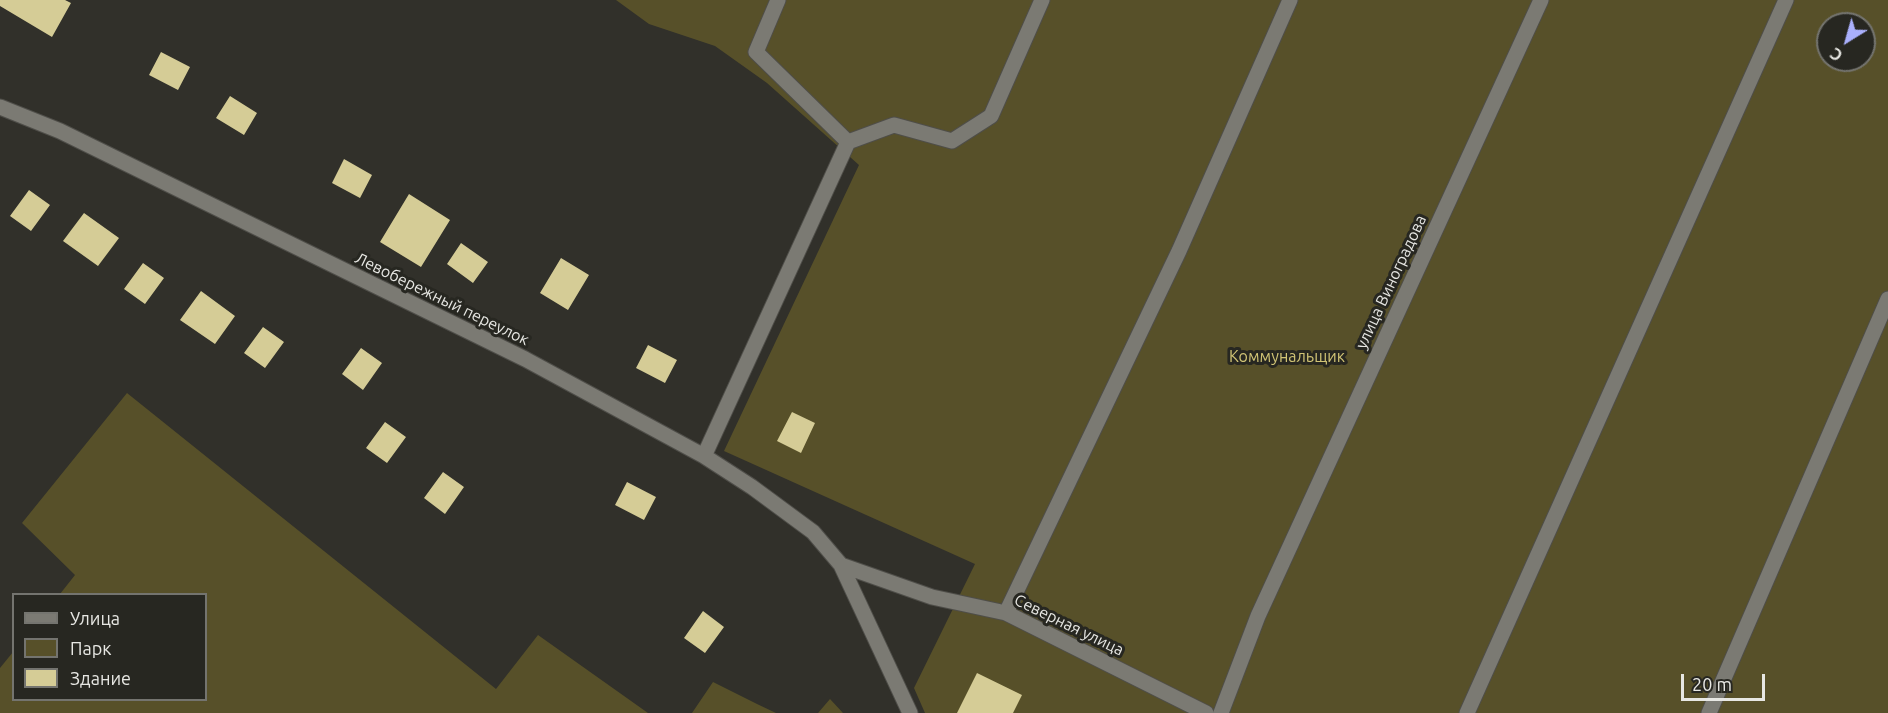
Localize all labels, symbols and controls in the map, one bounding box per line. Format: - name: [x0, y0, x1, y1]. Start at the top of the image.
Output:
- north arrow: [1816, 12, 1876, 72]
- text: С: [1827, 45, 1846, 65]
- street label: улица Виноградова: [1352, 212, 1430, 352]
- street label: Левобережный переулок: [352, 248, 532, 350]
- park label: Коммунальщик: [1229, 347, 1345, 367]
- street label: Северная улица: [1011, 590, 1127, 660]
- legend: [12, 593, 207, 701]
- text: Улица: [70, 608, 120, 628]
- text: Парк: [70, 638, 111, 658]
- scale bar: [1684, 662, 1768, 700]
- text: Здание: [70, 668, 131, 688]
- text: 20 m: [1692, 674, 1732, 694]

